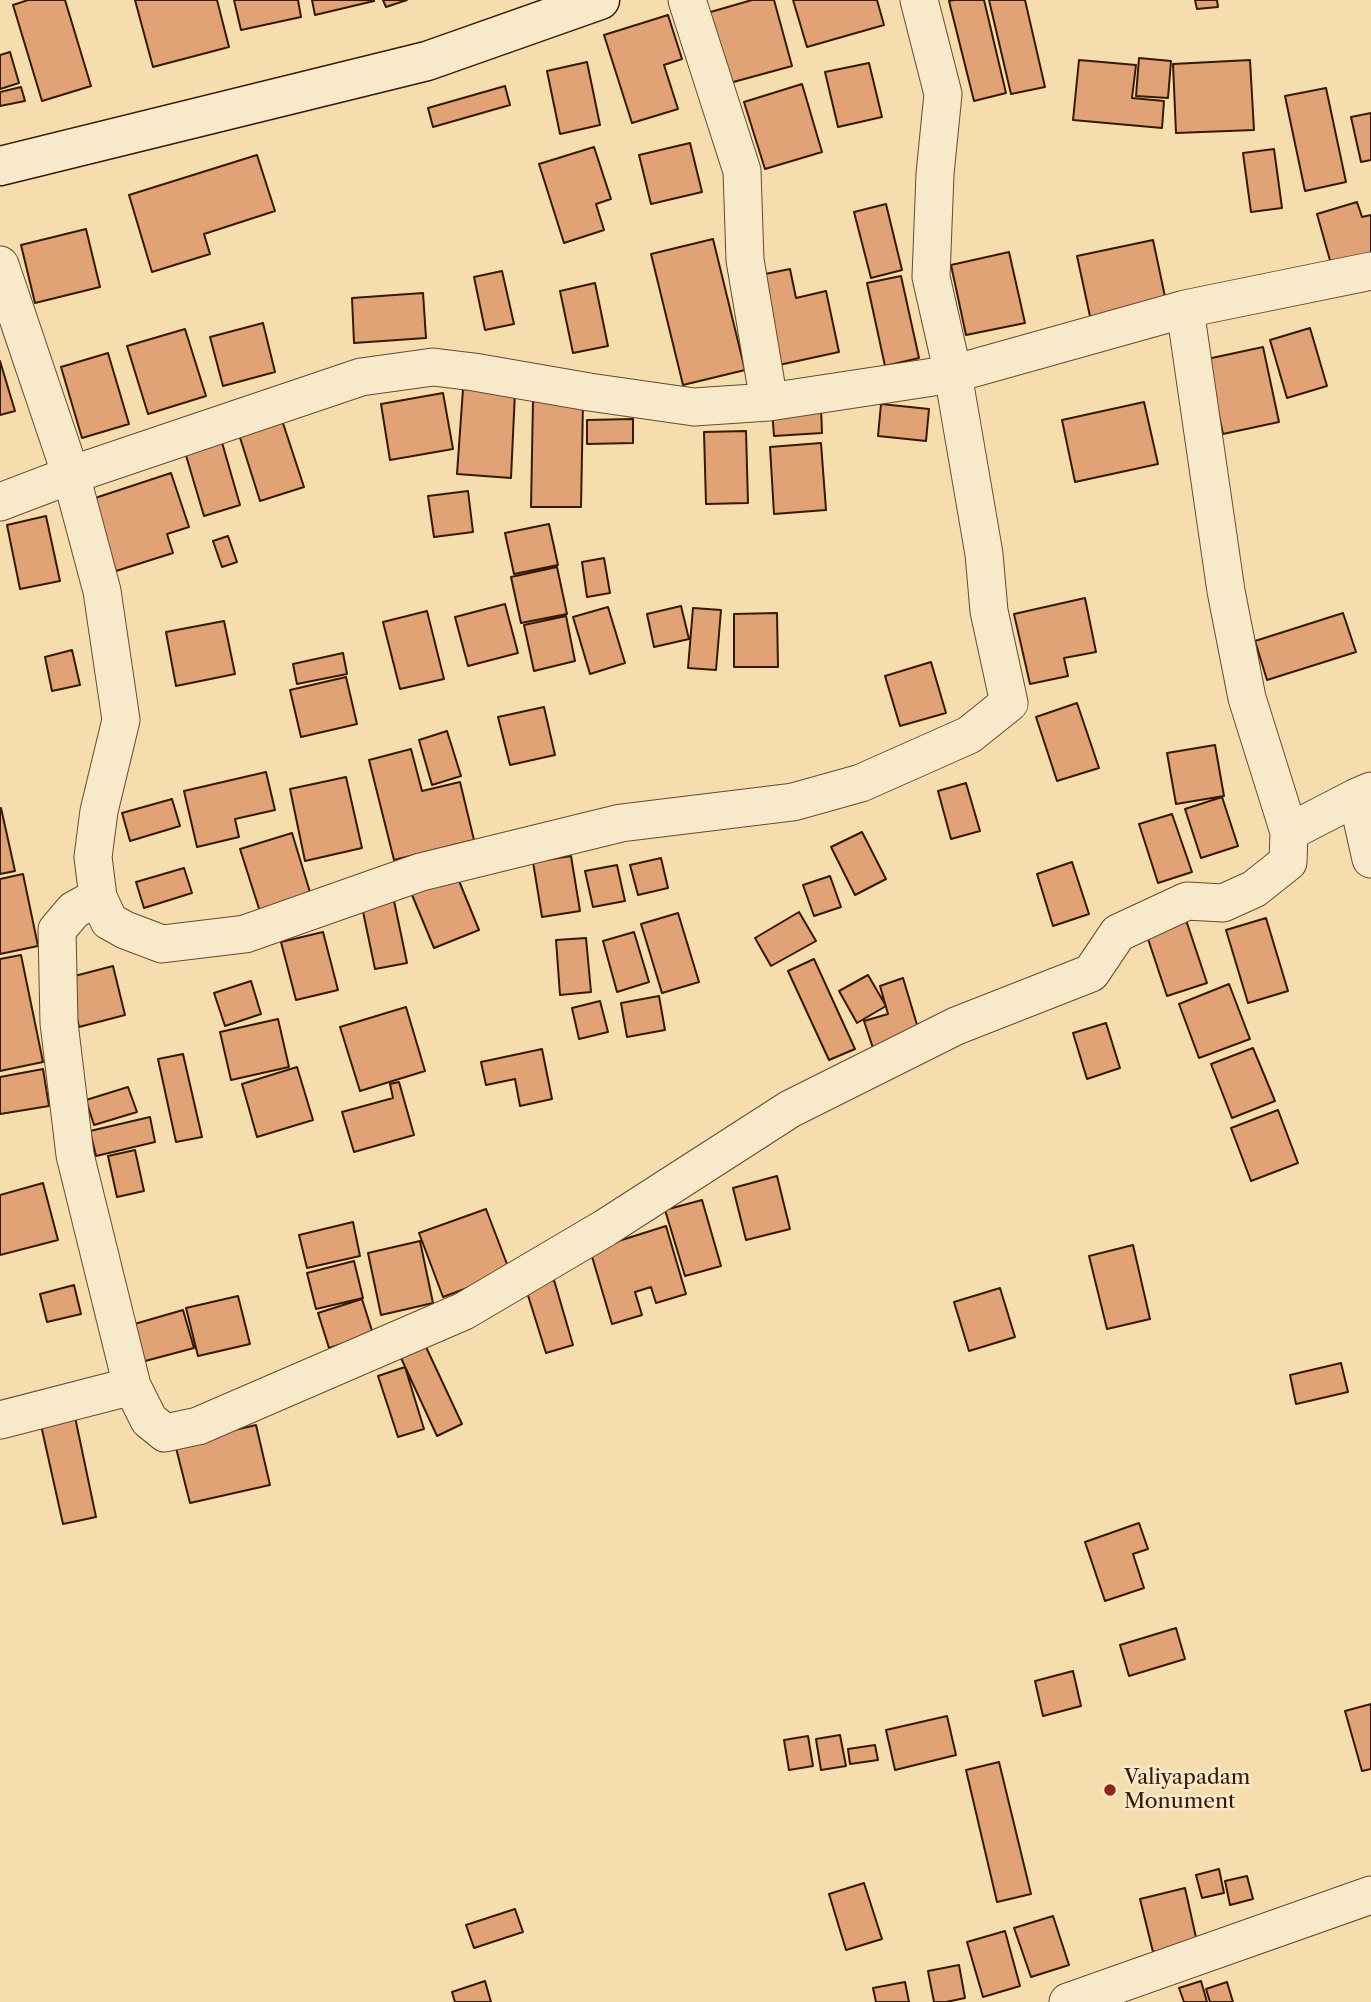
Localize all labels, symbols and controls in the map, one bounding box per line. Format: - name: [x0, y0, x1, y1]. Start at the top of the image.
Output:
- place label: Valiyapadam Monument: [1124, 1765, 1250, 1815]
- marker: Valiyapadam Monument: [1102, 1782, 1118, 1798]

